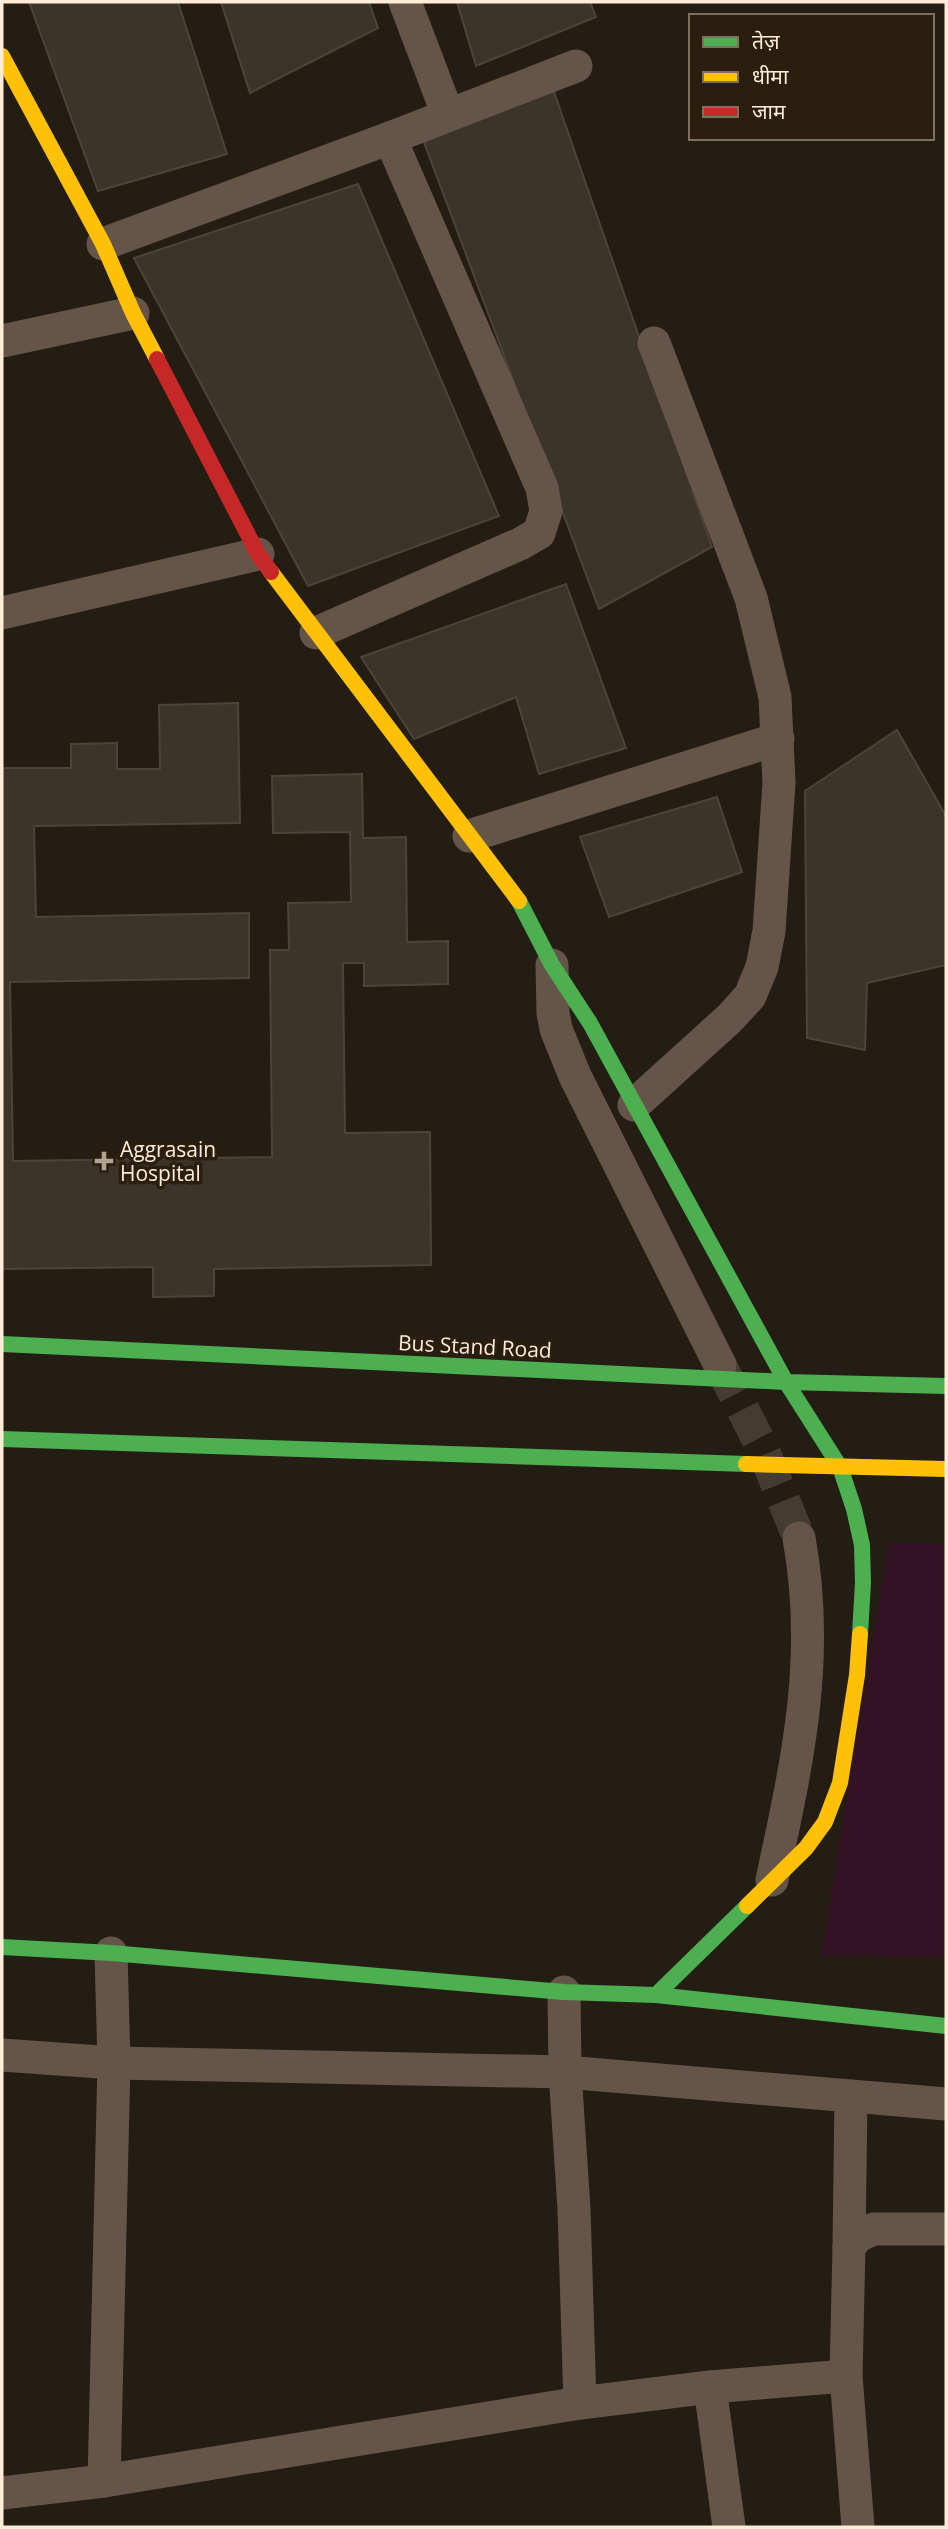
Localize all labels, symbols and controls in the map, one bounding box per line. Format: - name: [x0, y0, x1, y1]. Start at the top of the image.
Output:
- legend: [689, 14, 934, 140]
- text: तेज़: [752, 27, 780, 55]
- text: धीमा: [752, 62, 789, 90]
- text: जाम: [752, 97, 786, 125]
- place label: Aggrasain Hospital: [120, 1135, 216, 1187]
- marker: Aggrasain Hospital: [94, 1151, 114, 1171]
- street label: Bus Stand Road: [397, 1328, 553, 1364]

